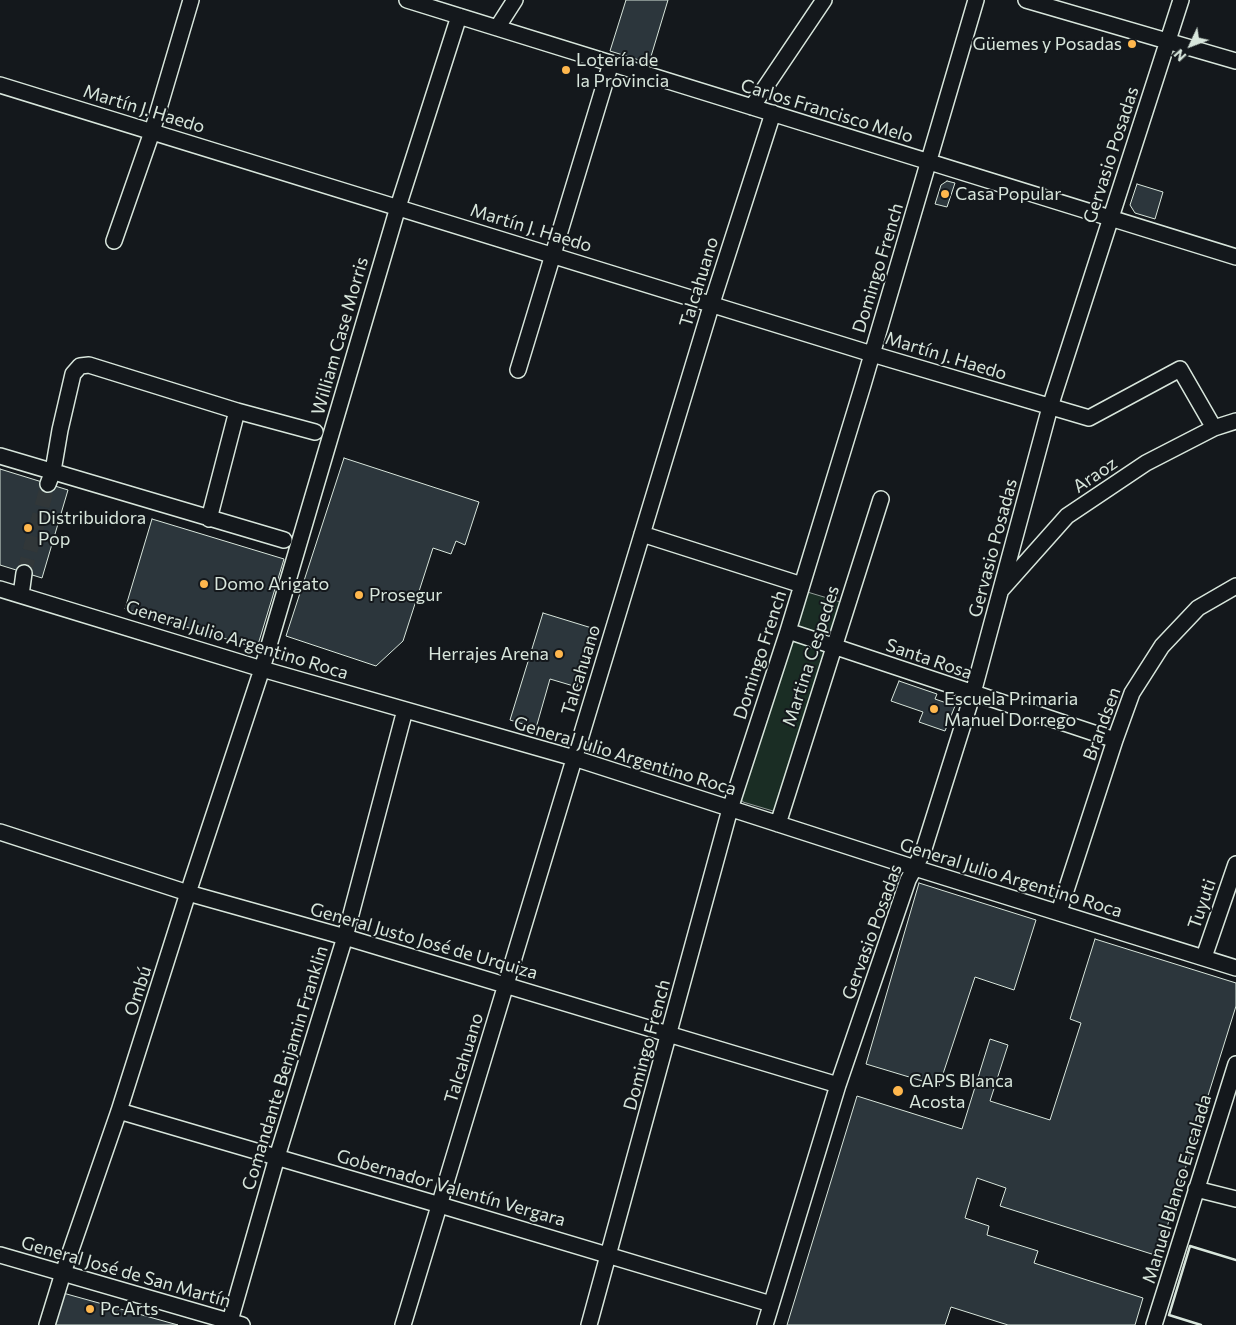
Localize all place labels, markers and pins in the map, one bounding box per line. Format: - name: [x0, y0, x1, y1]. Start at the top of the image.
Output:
- place label: Güemes y Posadas: [972, 33, 1122, 55]
- marker: Güemes y Posadas: [1126, 38, 1138, 50]
- place label: Lotería de la Provincia: [576, 49, 669, 92]
- marker: Lotería de la Provincia: [560, 64, 572, 76]
- place label: Casa Popular: [955, 183, 1061, 205]
- marker: Casa Popular: [939, 188, 951, 200]
- place label: Distribuidora Pop: [38, 507, 146, 550]
- marker: Distribuidora Pop: [22, 522, 34, 534]
- place label: Domo Arigato: [214, 573, 329, 595]
- marker: Domo Arigato: [198, 578, 210, 590]
- place label: Prosegur: [369, 584, 442, 606]
- marker: Prosegur: [353, 589, 365, 601]
- place label: Herrajes Arena: [428, 643, 549, 665]
- marker: Herrajes Arena: [553, 648, 565, 660]
- place label: Escuela Primaria Manuel Dorrego: [944, 688, 1078, 731]
- marker: Escuela Primaria Manuel Dorrego: [928, 703, 940, 715]
- place label: CAPS Blanca Acosta: [909, 1070, 1013, 1112]
- marker: CAPS Blanca Acosta: [891, 1084, 905, 1098]
- place label: Pc Arts: [100, 1298, 159, 1320]
- marker: Pc Arts: [84, 1303, 96, 1315]

